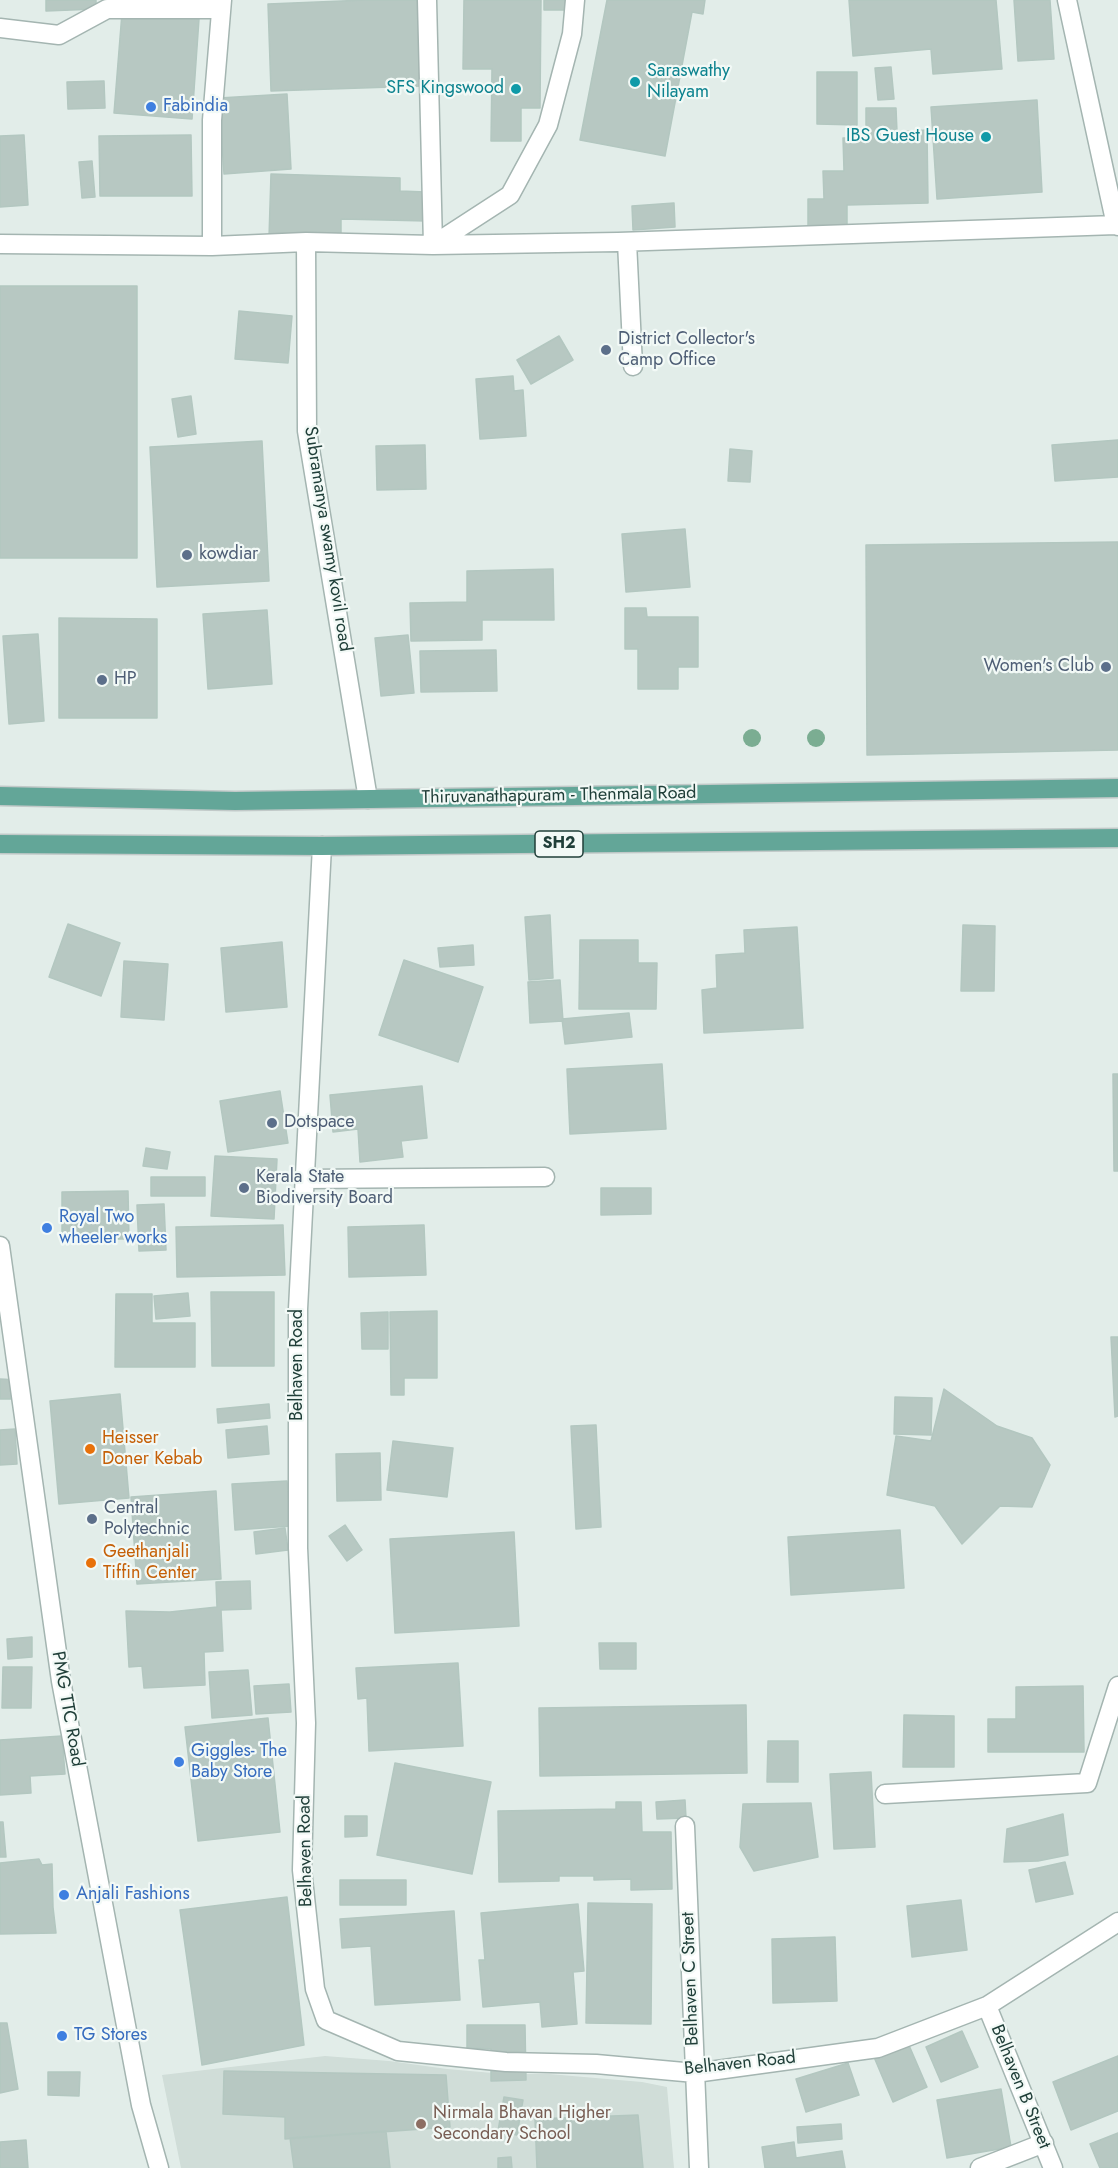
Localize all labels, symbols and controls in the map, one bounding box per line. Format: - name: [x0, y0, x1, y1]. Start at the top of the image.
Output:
- place label: Saraswathy Nilayam: [647, 61, 730, 104]
- marker: Saraswathy Nilayam: [628, 75, 642, 89]
- place label: SFS Kingswood: [386, 78, 504, 100]
- marker: SFS Kingswood: [509, 82, 523, 96]
- place label: Fabindia: [163, 96, 228, 118]
- marker: Fabindia: [144, 100, 158, 114]
- place label: IBS Guest House: [846, 126, 974, 148]
- marker: IBS Guest House: [979, 130, 993, 144]
- place label: District Collector's Camp Office: [618, 329, 755, 372]
- marker: District Collector's Camp Office: [599, 343, 613, 357]
- street label: Subramanya swamy kovil road: [299, 425, 355, 653]
- place label: kowdiar: [199, 544, 258, 566]
- marker: kowdiar: [180, 548, 194, 562]
- place label: Women's Club: [983, 656, 1094, 678]
- marker: Women's Club: [1099, 660, 1113, 674]
- place label: HP: [114, 669, 137, 691]
- marker: HP: [95, 673, 109, 687]
- street label: Thiruvanathapuram - Thenmala Road: [422, 783, 696, 809]
- road number: SH2: [535, 831, 583, 857]
- place label: Dotspace: [284, 1112, 354, 1134]
- marker: Dotspace: [265, 1116, 279, 1130]
- place label: Kerala State Biodiversity Board: [256, 1167, 393, 1210]
- marker: Kerala State Biodiversity Board: [237, 1181, 251, 1195]
- place label: Royal Two wheeler works: [59, 1207, 167, 1250]
- marker: Royal Two wheeler works: [40, 1221, 54, 1235]
- street label: Belhaven Road: [287, 1309, 309, 1421]
- place label: Heisser Doner Kebab: [102, 1428, 202, 1470]
- marker: Heisser Doner Kebab: [83, 1442, 97, 1456]
- place label: Central Polytechnic: [104, 1498, 190, 1540]
- marker: Central Polytechnic: [85, 1512, 99, 1526]
- place label: Geethanjali Tiffin Center: [103, 1542, 197, 1584]
- marker: Geethanjali Tiffin Center: [84, 1556, 98, 1570]
- street label: PMG TTC Road: [46, 1650, 88, 1768]
- place label: Giggles- The Baby Store: [191, 1741, 287, 1784]
- marker: Giggles- The Baby Store: [172, 1755, 186, 1769]
- street label: Belhaven Road: [294, 1795, 318, 1907]
- place label: Anjali Fashions: [76, 1884, 190, 1906]
- marker: Anjali Fashions: [57, 1888, 71, 1902]
- street label: Belhaven C Street: [678, 1912, 704, 2046]
- street label: Belhaven B Street: [985, 2022, 1055, 2152]
- place label: TG Stores: [74, 2025, 147, 2047]
- marker: TG Stores: [55, 2029, 69, 2043]
- street label: Belhaven Road: [683, 2047, 797, 2081]
- place label: Nirmala Bhavan Higher Secondary School: [433, 2103, 611, 2146]
- marker: Nirmala Bhavan Higher Secondary School: [414, 2117, 428, 2131]

